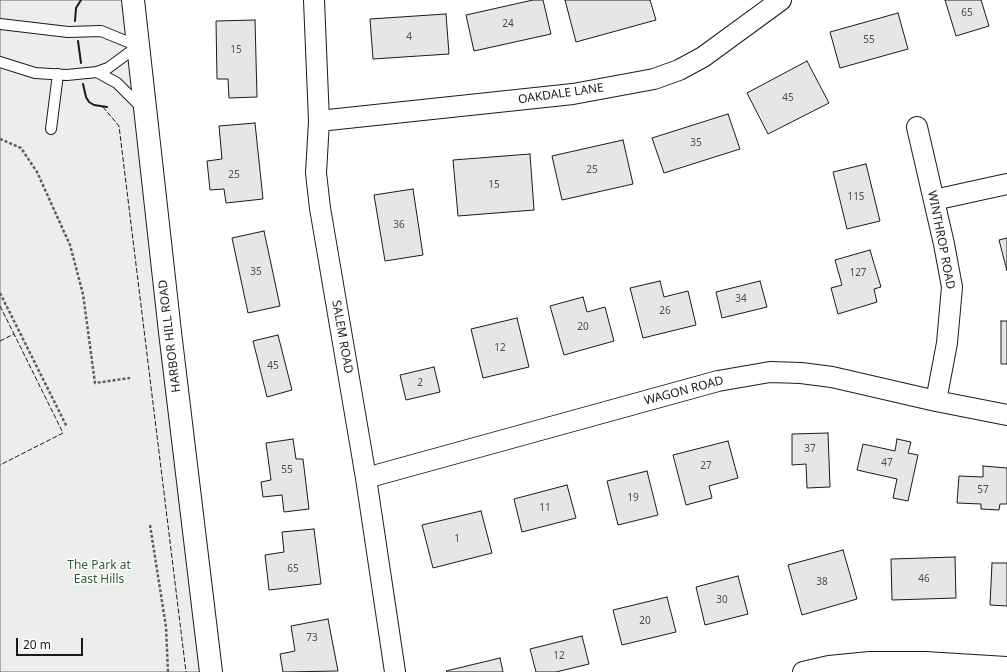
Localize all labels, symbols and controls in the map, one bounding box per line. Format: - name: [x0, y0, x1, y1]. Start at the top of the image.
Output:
- house number: 65: [961, 7, 973, 19]
- house number: 24: [502, 18, 514, 30]
- house number: 4: [406, 31, 412, 43]
- house number: 55: [863, 34, 875, 46]
- house number: 15: [230, 44, 242, 56]
- street label: OAKDALE LANE: [517, 81, 605, 107]
- house number: 45: [782, 92, 794, 104]
- house number: 35: [690, 137, 702, 149]
- house number: 25: [586, 164, 598, 176]
- house number: 25: [228, 169, 240, 181]
- house number: 15: [488, 179, 500, 191]
- street label: WINTHROP ROAD: [924, 189, 958, 291]
- house number: 115: [847, 191, 865, 203]
- house number: 36: [393, 219, 405, 231]
- house number: 35: [250, 266, 262, 278]
- house number: 127: [849, 267, 867, 279]
- street label: HARBOR HILL ROAD: [156, 279, 184, 393]
- house number: 34: [735, 293, 747, 305]
- street label: SALEM ROAD: [328, 299, 356, 375]
- house number: 26: [659, 305, 671, 317]
- house number: 20: [577, 321, 589, 333]
- house number: 12: [494, 342, 506, 354]
- house number: 45: [267, 360, 279, 372]
- street label: WAGON ROAD: [643, 374, 725, 408]
- house number: 2: [417, 377, 423, 389]
- house number: 37: [804, 443, 816, 455]
- house number: 47: [881, 457, 893, 469]
- house number: 27: [700, 460, 712, 472]
- house number: 55: [281, 464, 293, 476]
- house number: 57: [977, 484, 989, 496]
- house number: 19: [627, 492, 639, 504]
- house number: 11: [539, 502, 551, 514]
- house number: 1: [454, 533, 460, 545]
- park label: The Park at East Hills: [67, 559, 131, 587]
- house number: 65: [287, 563, 299, 575]
- house number: 46: [918, 573, 930, 585]
- house number: 38: [816, 576, 828, 588]
- house number: 30: [716, 594, 728, 606]
- house number: 20: [639, 615, 651, 627]
- scale bar: [18, 630, 85, 656]
- house number: 73: [306, 632, 318, 644]
- text: 20 m: [23, 636, 51, 653]
- house number: 12: [553, 650, 565, 662]

